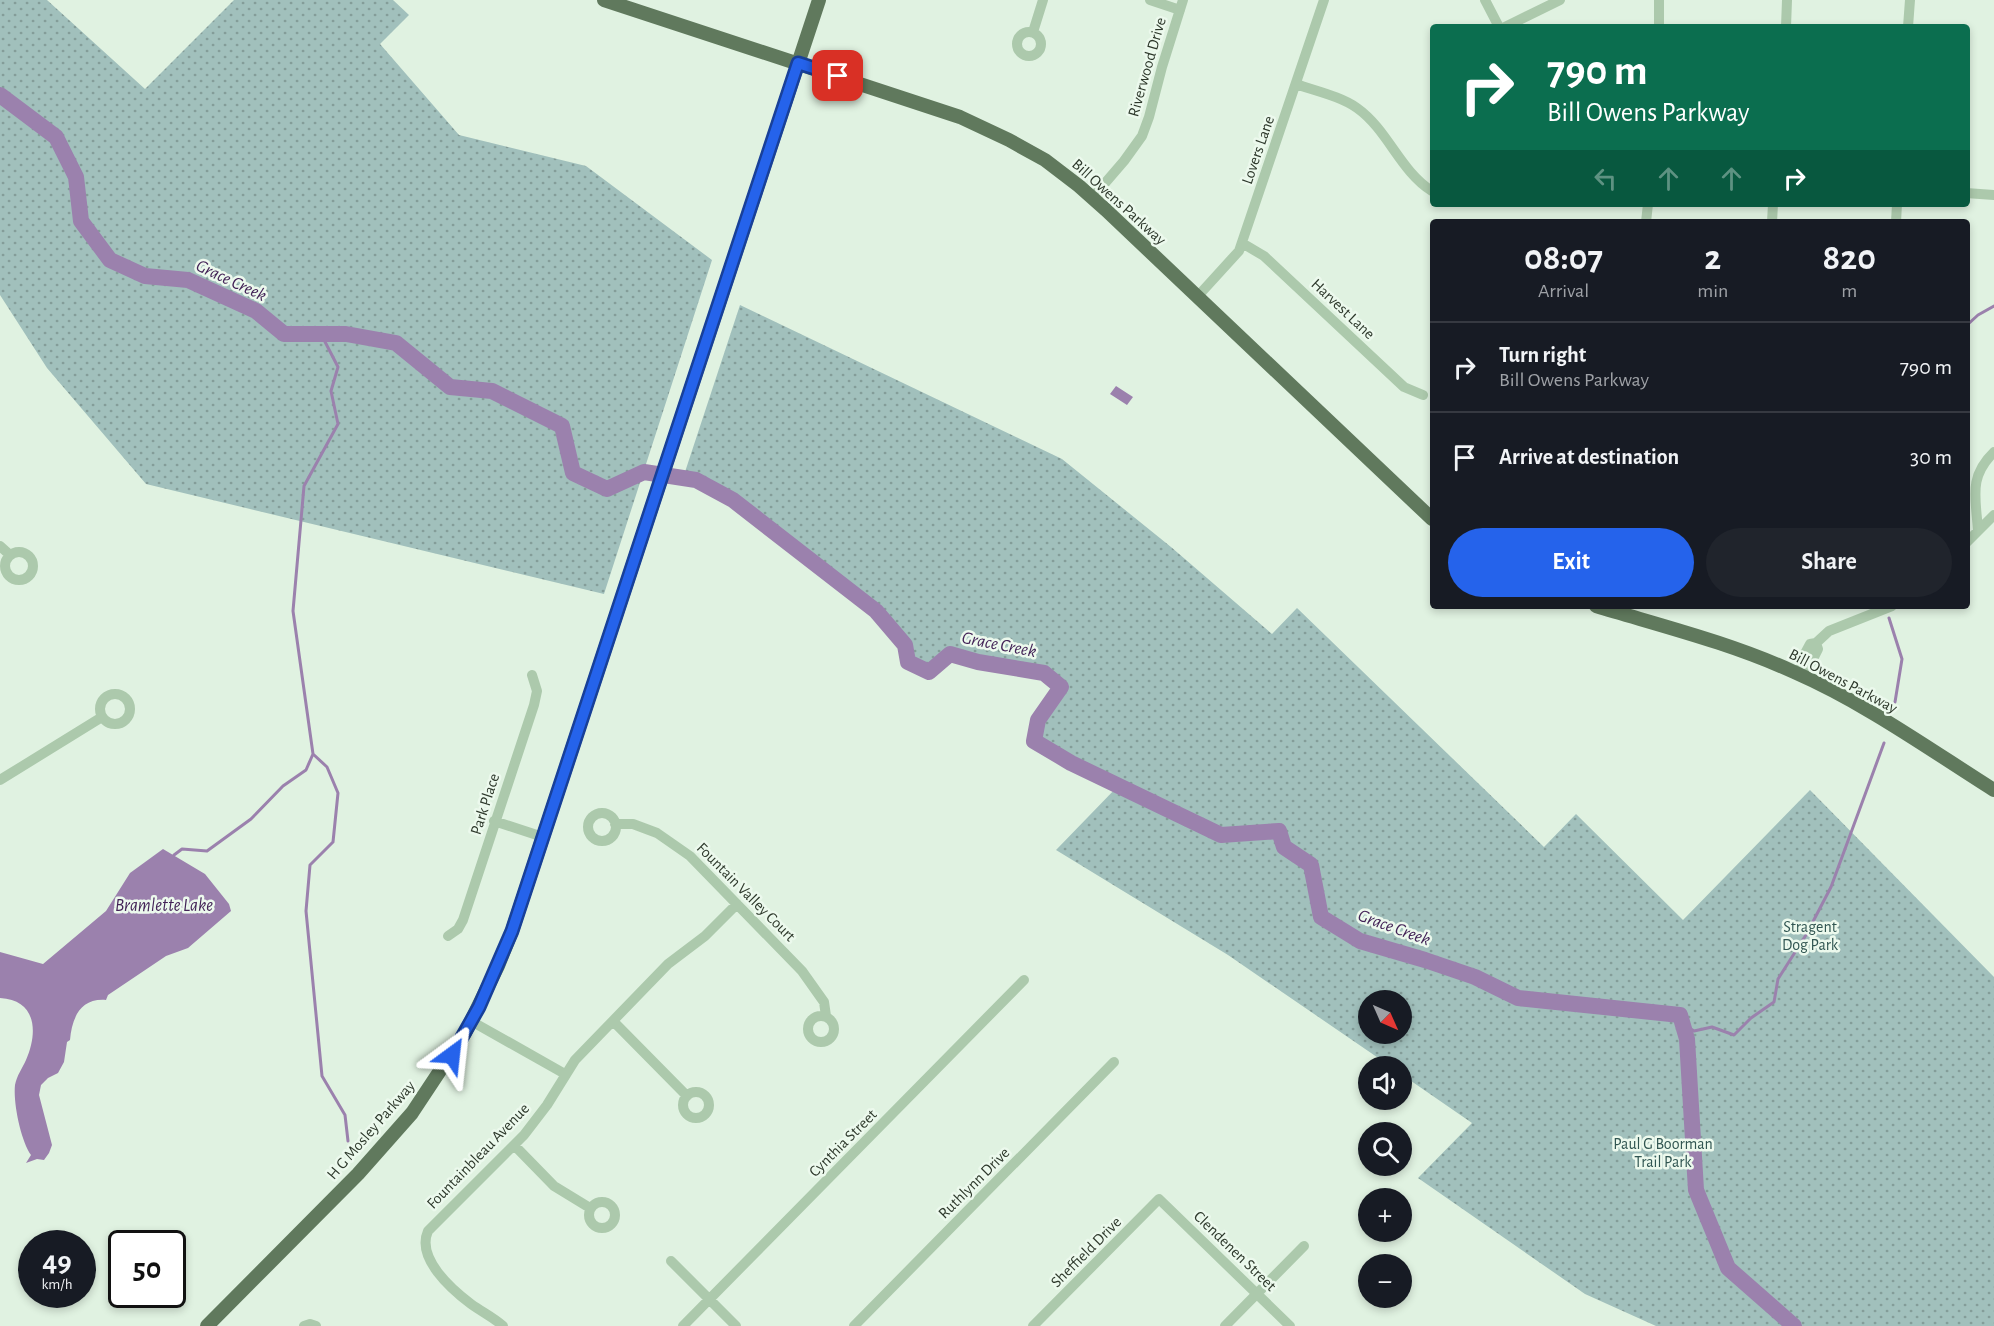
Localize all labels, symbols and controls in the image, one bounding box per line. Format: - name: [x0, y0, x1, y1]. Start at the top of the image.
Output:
- street label: Riverwood Drive: [1125, 16, 1169, 118]
- icon: right: [1448, 48, 1526, 126]
- pin: [812, 50, 863, 101]
- text: 790 m: [1547, 50, 1648, 92]
- icon: arrive: [821, 59, 854, 92]
- text: Bill Owens Parkway: [1547, 99, 1750, 126]
- street label: Lovers Lane: [1239, 114, 1277, 186]
- street label: Bill Owens Parkway: [1068, 156, 1169, 249]
- icon: left: [1589, 162, 1622, 195]
- icon: ahead: [1652, 162, 1685, 195]
- icon: ahead: [1715, 162, 1748, 195]
- icon: right: [1778, 162, 1811, 195]
- text: 08:07: [1524, 240, 1603, 276]
- text: 2: [1704, 240, 1721, 276]
- text: 820: [1822, 240, 1876, 276]
- water label: Grace Creek: [193, 257, 269, 305]
- street label: Harvest Lane: [1308, 276, 1378, 342]
- text: Arrival: [1538, 281, 1589, 301]
- text: min: [1697, 281, 1728, 301]
- text: m: [1841, 281, 1857, 301]
- text: Turn right: [1499, 344, 1586, 366]
- icon: right: [1448, 351, 1481, 384]
- text: 790 m: [1900, 356, 1952, 378]
- text: Bill Owens Parkway: [1499, 370, 1649, 390]
- icon: arrive: [1448, 441, 1481, 474]
- text: Arrive at destination: [1499, 446, 1679, 468]
- text: 30 m: [1910, 446, 1952, 468]
- button: Exit: [1448, 528, 1694, 597]
- button: Share: [1706, 528, 1952, 597]
- water label: Grace Creek: [960, 629, 1038, 661]
- street label: Bill Owens Parkway: [1786, 646, 1900, 717]
- street label: Park Place: [468, 771, 502, 837]
- street label: Fountain Valley Court: [693, 840, 798, 945]
- water label: Bramlette Lake: [115, 897, 213, 915]
- water label: Grace Creek: [1355, 907, 1433, 949]
- park label: Stragent Dog Park: [1782, 919, 1839, 953]
- north arrow: [1358, 990, 1412, 1044]
- map controls: [1358, 990, 1412, 1308]
- position arrow: [420, 1023, 484, 1087]
- button: sound: [1358, 1056, 1412, 1110]
- street label: H G Mosley Parkway: [324, 1078, 419, 1183]
- street label: Fountainbleau Avenue: [424, 1100, 532, 1212]
- street label: Cynthia Street: [806, 1106, 881, 1181]
- button: search: [1358, 1122, 1412, 1176]
- park label: Paul G Boorman Trail Park: [1613, 1136, 1713, 1170]
- street label: Ruthlynn Drive: [935, 1144, 1013, 1222]
- button: +: [1358, 1188, 1412, 1242]
- street label: Clendenen Street: [1191, 1208, 1279, 1294]
- street label: Sheffield Drive: [1048, 1214, 1124, 1290]
- speed limit sign: 50: [108, 1230, 186, 1308]
- text: 49: [42, 1247, 72, 1277]
- button: −: [1358, 1254, 1412, 1308]
- text: km/h: [42, 1277, 72, 1292]

